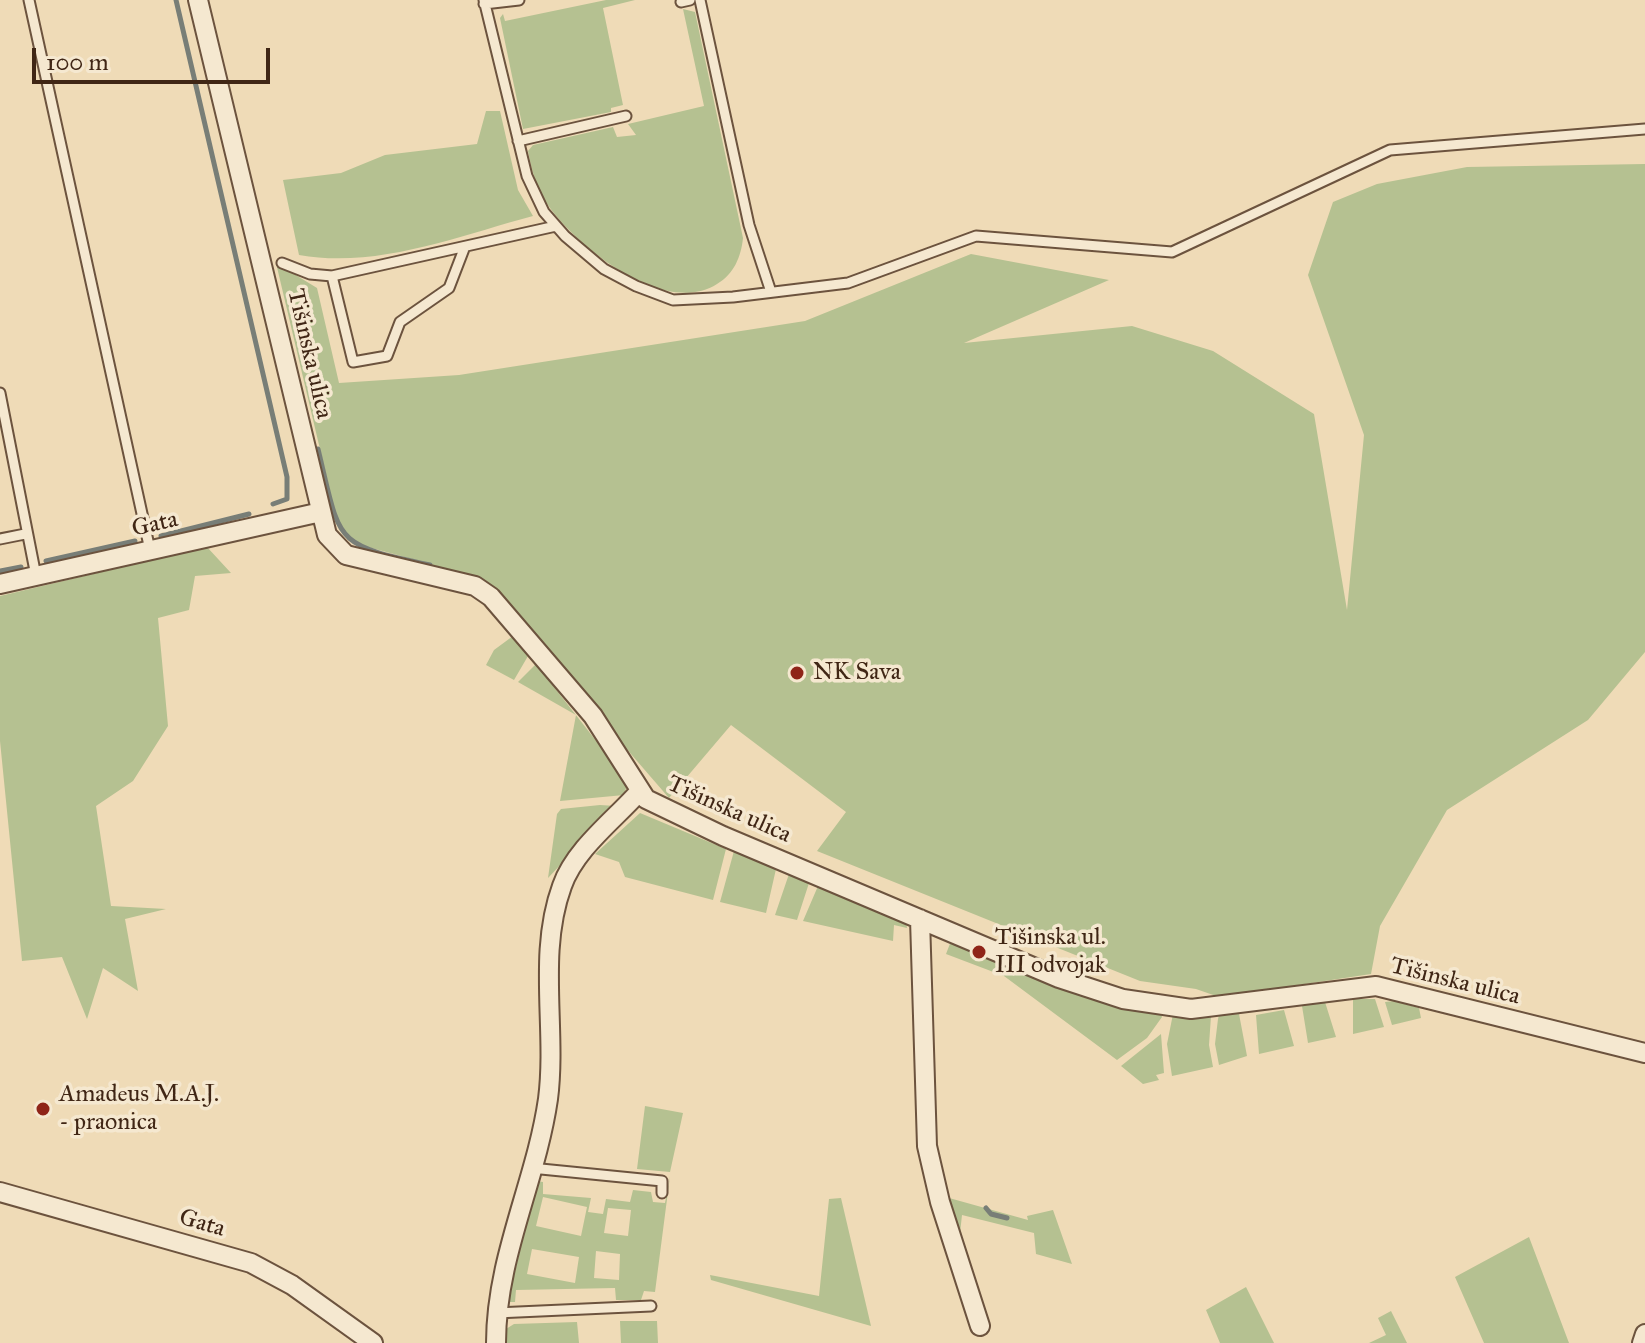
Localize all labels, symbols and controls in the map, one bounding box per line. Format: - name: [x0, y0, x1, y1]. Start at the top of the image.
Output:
- scale bar: [36, 32, 274, 82]
- text: 100 m: [46, 47, 109, 77]
- street label: Tišinska ulica: [280, 286, 338, 422]
- street label: Gata: [129, 506, 181, 544]
- place label: NK Sava: [813, 659, 901, 687]
- marker: NK Sava: [788, 664, 806, 682]
- street label: Tišinska ulica: [663, 770, 795, 850]
- place label: Tišinska ul. III odvojak: [995, 924, 1106, 980]
- marker: Tišinska ul. III odvojak: [970, 943, 988, 961]
- street label: Tišinska ulica: [1387, 952, 1523, 1012]
- place label: Amadeus M.A.J. - praonica: [59, 1081, 219, 1137]
- marker: Amadeus M.A.J. - praonica: [34, 1100, 52, 1118]
- street label: Gata: [176, 1204, 228, 1244]

